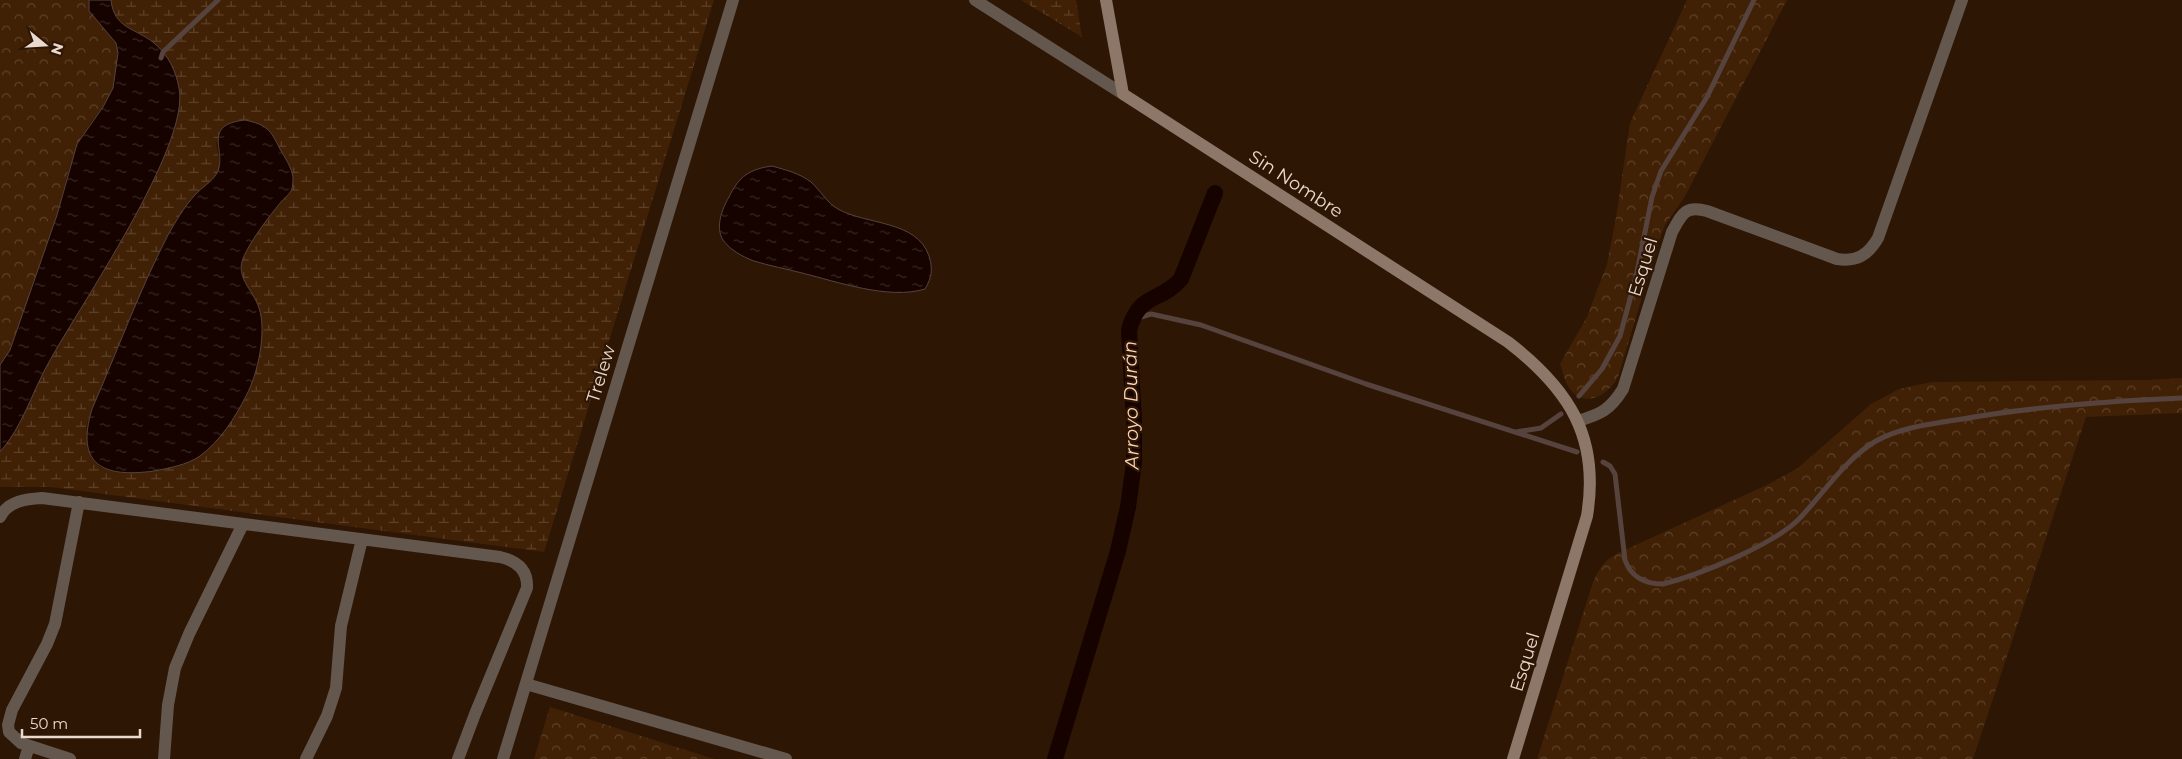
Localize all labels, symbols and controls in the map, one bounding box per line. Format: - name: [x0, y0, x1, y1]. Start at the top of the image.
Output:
- north arrow: [20, 20, 70, 70]
- text: N: [47, 41, 68, 57]
- street label: Sin Nombre: [1245, 145, 1347, 223]
- street label: Esquel: [1624, 235, 1662, 299]
- water label: Arroyo Durán: [1118, 341, 1144, 470]
- street label: Trelew: [582, 342, 620, 406]
- street label: Esquel: [1506, 630, 1544, 694]
- scale bar: [22, 706, 140, 738]
- text: 50 m: [30, 714, 68, 733]

